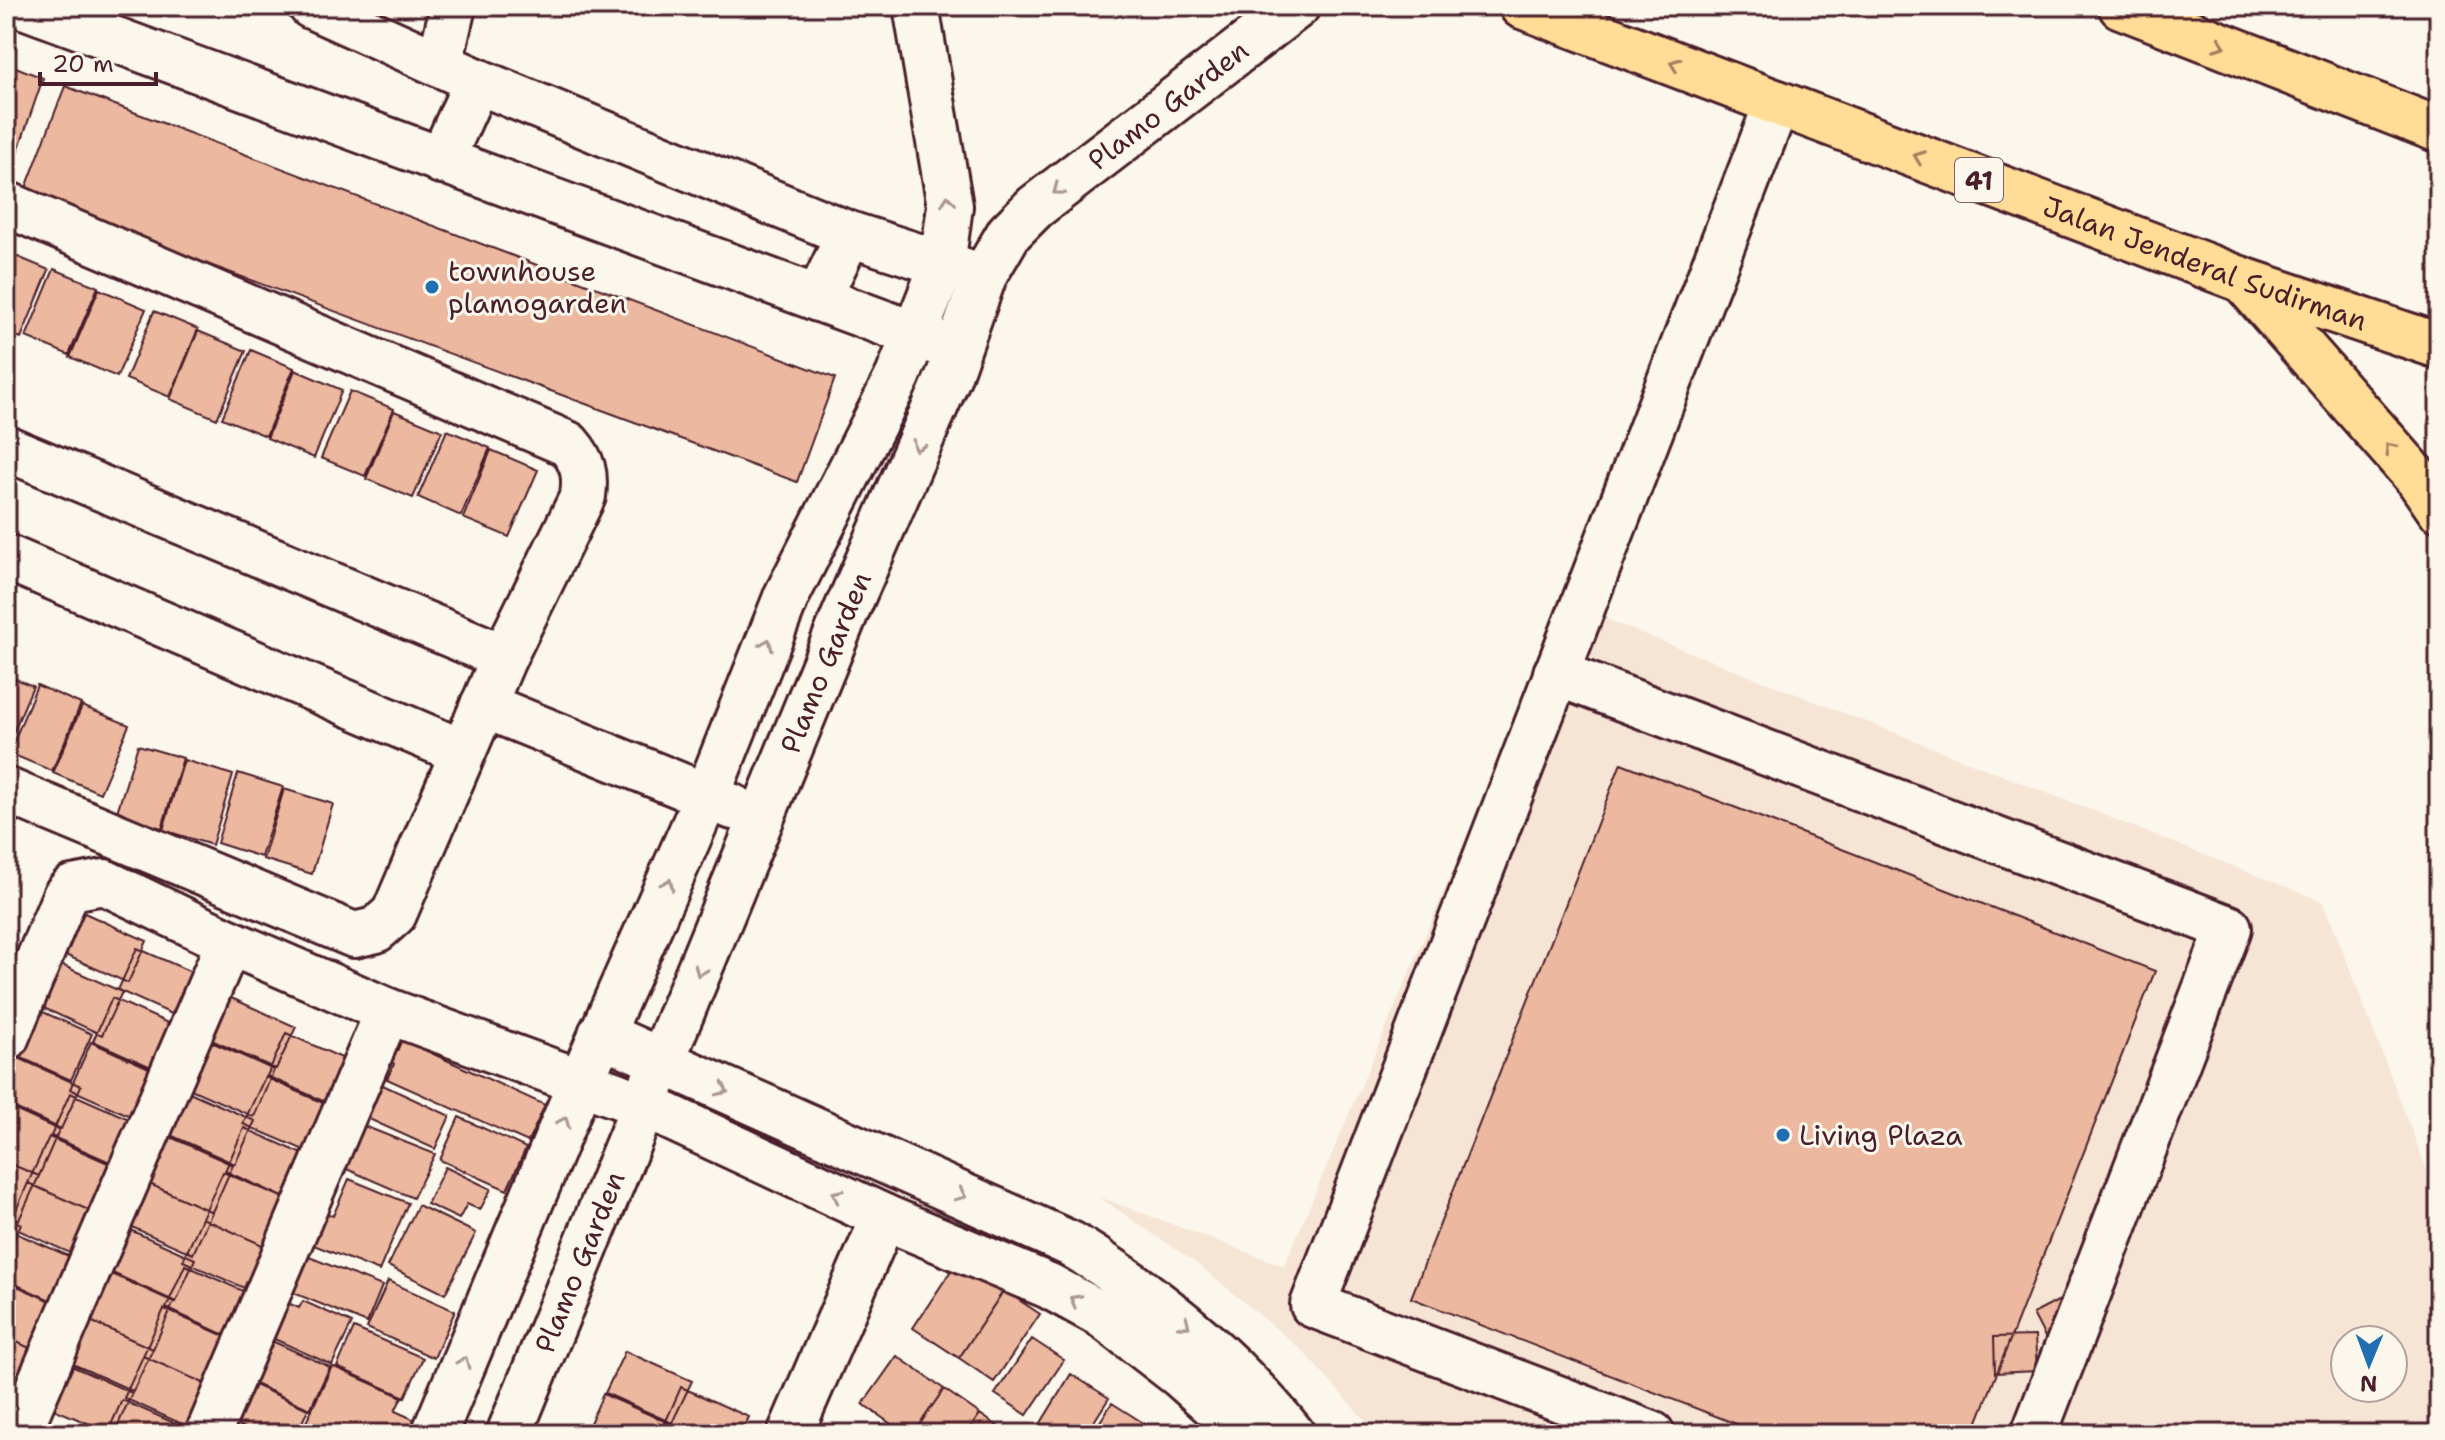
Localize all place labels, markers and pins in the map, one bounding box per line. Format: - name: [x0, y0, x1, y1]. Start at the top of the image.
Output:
- place label: townhouse plamogarden: [448, 252, 627, 322]
- marker: townhouse plamogarden: [423, 278, 441, 296]
- place label: Living Plaza: [1799, 1116, 1963, 1154]
- marker: Living Plaza: [1774, 1126, 1792, 1144]

